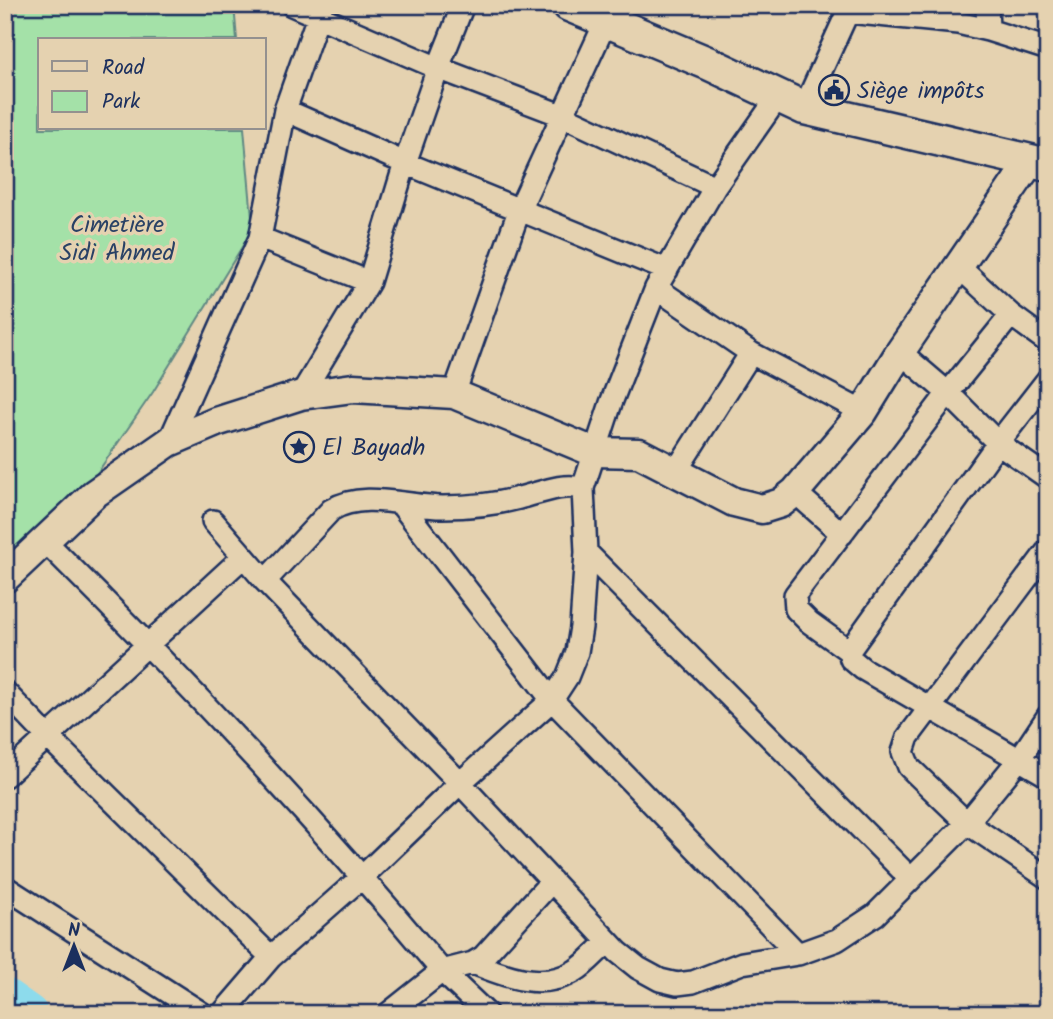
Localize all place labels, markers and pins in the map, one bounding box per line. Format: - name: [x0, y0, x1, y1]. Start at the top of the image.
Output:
- place label: Siège impôts: [857, 72, 984, 111]
- public building icon: Siège impôts: [817, 73, 851, 107]
- place label: El Bayadh: [322, 429, 425, 468]
- place icon: El Bayadh: [282, 430, 316, 464]

